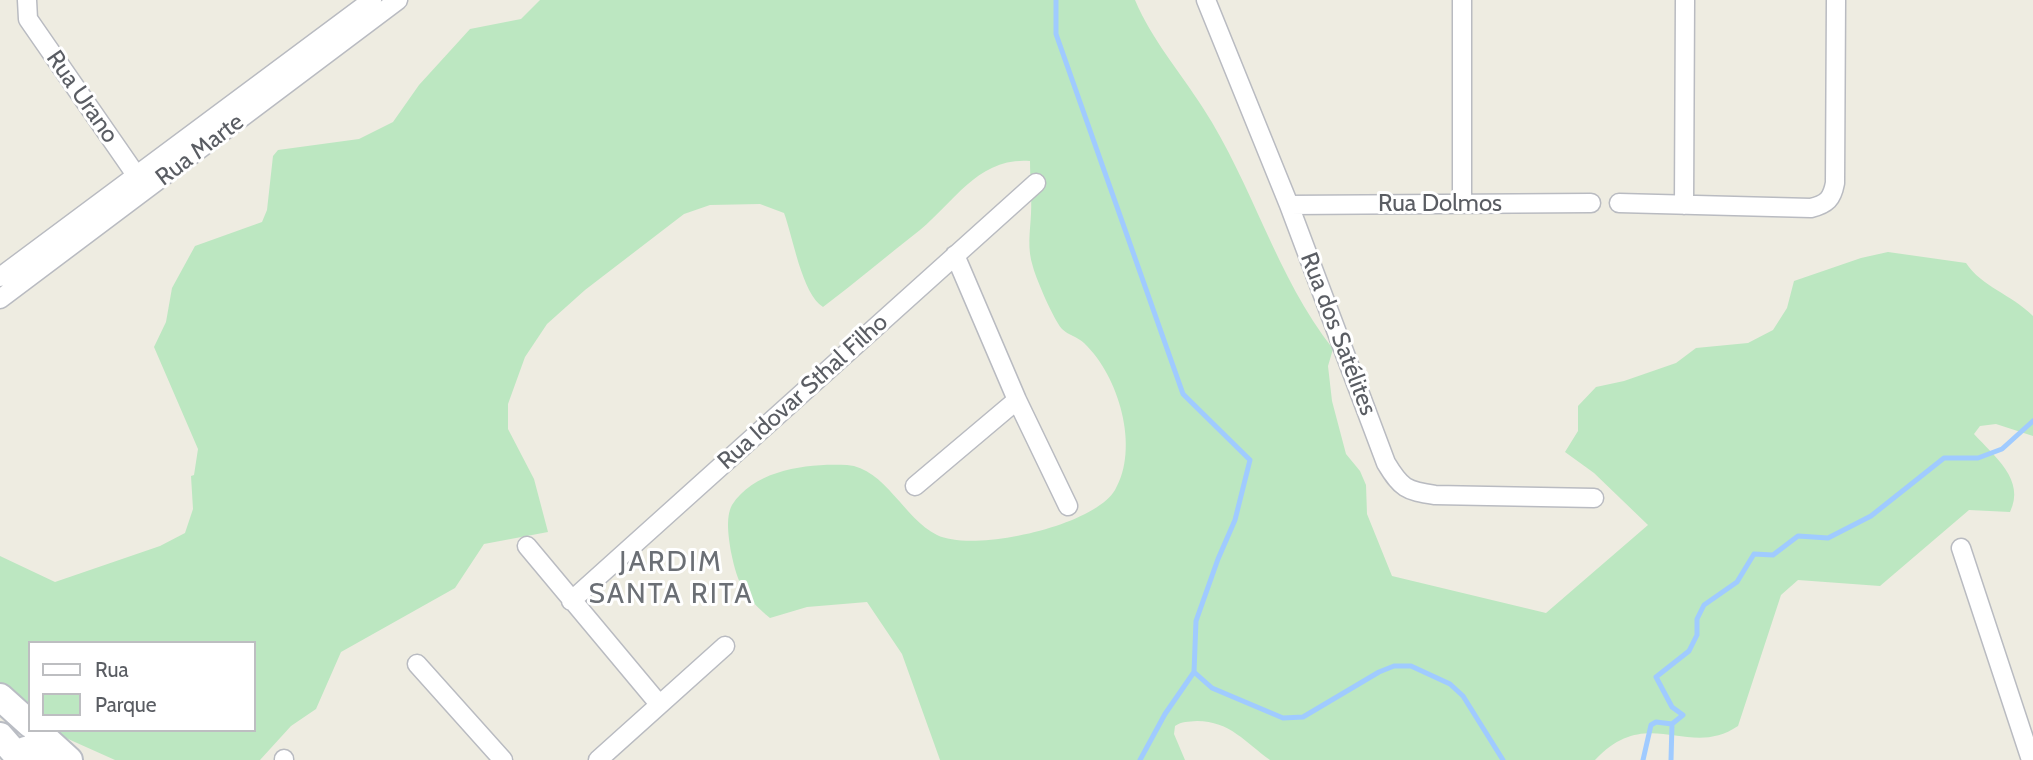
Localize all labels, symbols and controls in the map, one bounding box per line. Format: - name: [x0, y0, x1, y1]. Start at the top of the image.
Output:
- street label: Rua Urano: [40, 45, 124, 149]
- street label: Rua Marte: [150, 108, 250, 192]
- street label: Rua Dolmos: [1378, 190, 1502, 218]
- street label: Rua dos Satélites: [1294, 249, 1382, 419]
- street label: Rua Idovar Sthal Filho: [712, 308, 894, 476]
- district label: JARDIM SANTA RITA: [590, 546, 752, 612]
- legend: [28, 641, 256, 732]
- text: Rua: [95, 657, 129, 682]
- text: Parque: [95, 692, 157, 717]

